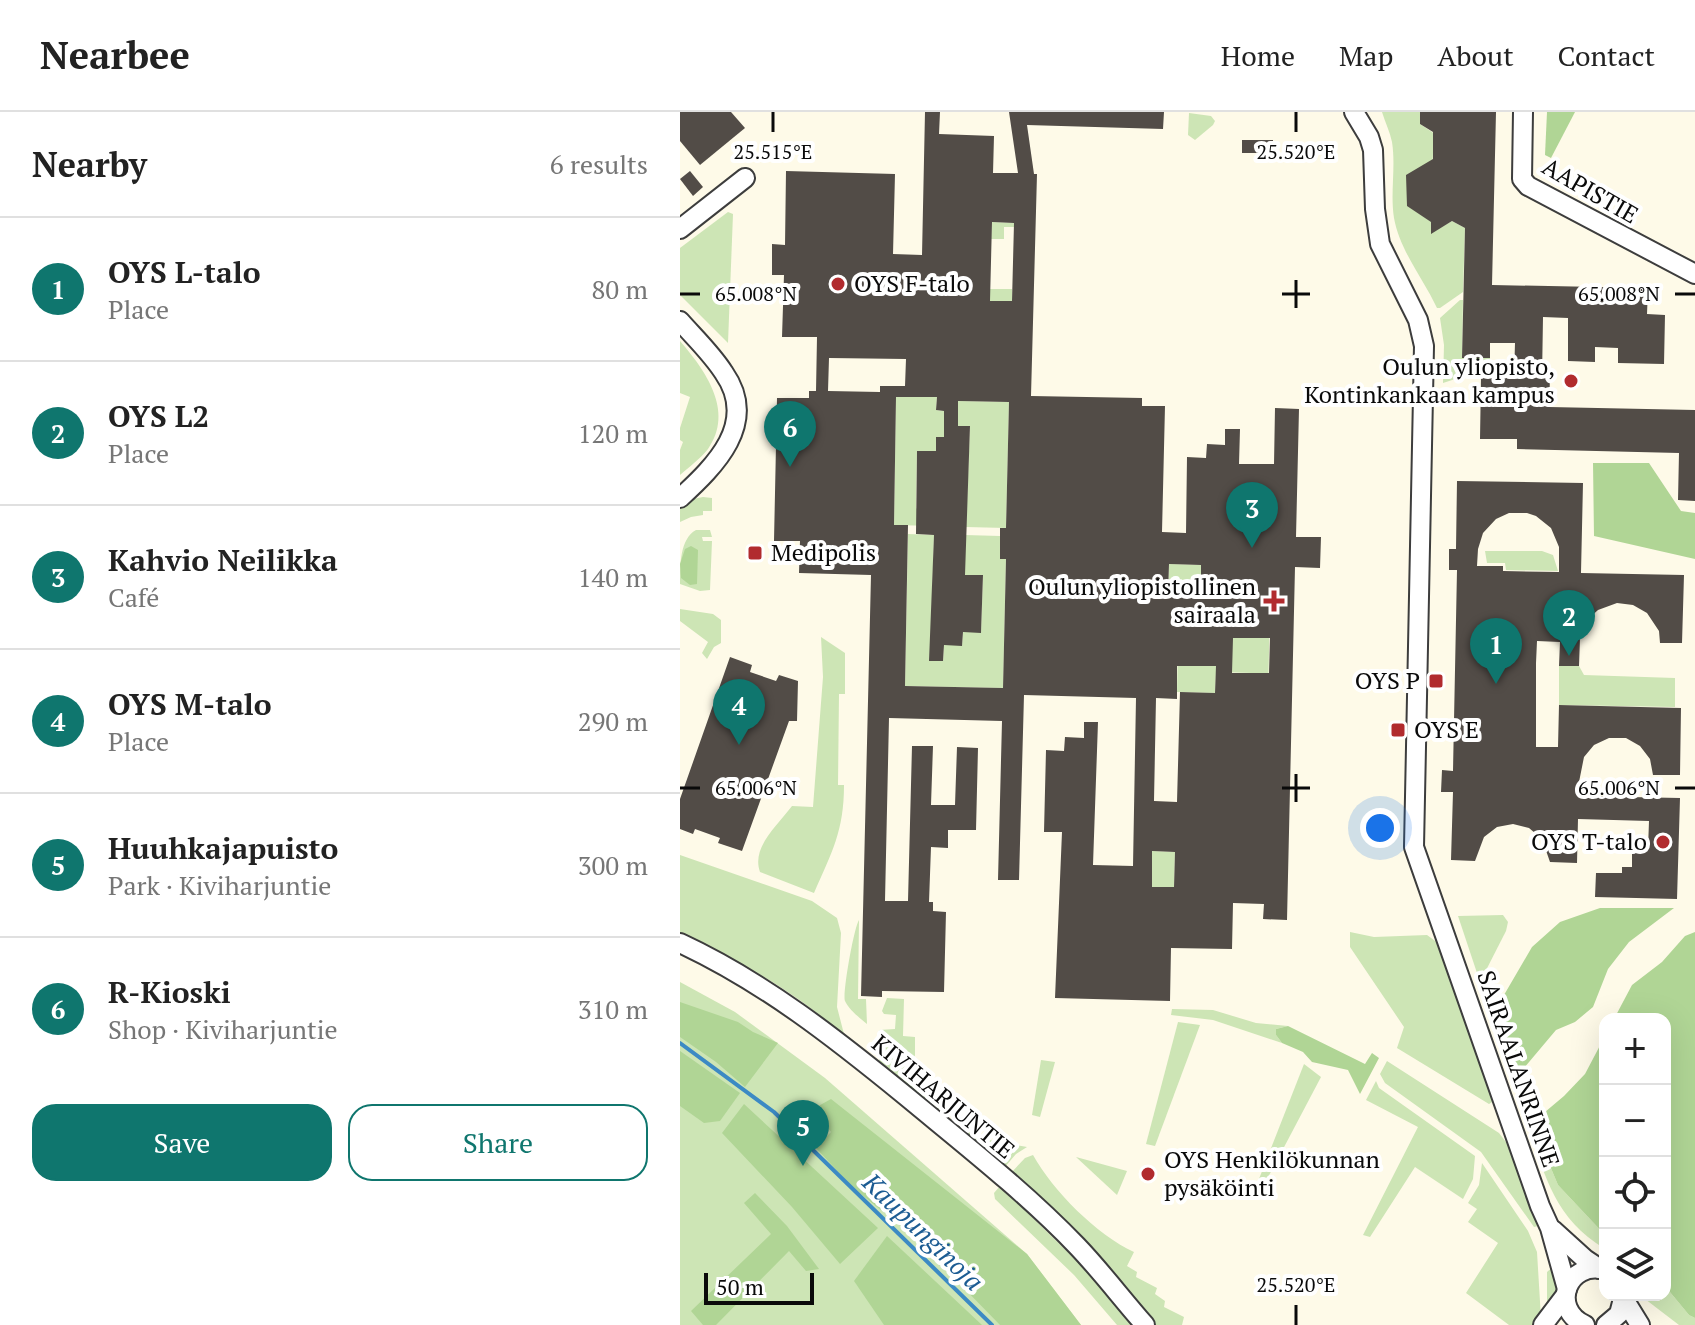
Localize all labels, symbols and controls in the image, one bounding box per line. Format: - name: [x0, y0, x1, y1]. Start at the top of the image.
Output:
- text: Nearbee: [40, 30, 190, 80]
- text: Home: [1221, 37, 1295, 74]
- text: Map: [1339, 37, 1393, 74]
- text: About: [1437, 37, 1514, 74]
- text: Contact: [1558, 37, 1655, 74]
- text: 25.515°E: [734, 138, 813, 165]
- text: 25.520°E: [1257, 138, 1336, 165]
- text: Nearby: [32, 142, 147, 187]
- text: 6 results: [550, 147, 648, 181]
- street label: AAPISTIE: [1537, 150, 1644, 230]
- text: OYS L-talo: [108, 252, 261, 292]
- place label: OYS F-talo: [854, 267, 970, 299]
- text: 1: [51, 272, 65, 306]
- text: 80 m: [592, 272, 648, 306]
- marker: OYS F-talo: [829, 275, 847, 293]
- text: 65.008°N: [715, 280, 797, 307]
- text: 65.008°N: [1578, 280, 1660, 307]
- text: Place: [108, 292, 169, 326]
- place label: Oulun yliopisto, Kontinkankaan kampus: [1304, 350, 1555, 410]
- marker: Oulun yliopisto, Kontinkankaan kampus: [1562, 372, 1580, 390]
- text: OYS L2: [108, 396, 209, 436]
- pin: 6: [764, 401, 816, 467]
- text: 2: [51, 416, 65, 450]
- text: 120 m: [578, 416, 648, 450]
- text: Place: [108, 436, 169, 470]
- pin: 3: [1226, 482, 1278, 548]
- place label: Medipolis: [771, 536, 876, 568]
- text: Kahvio Neilikka: [108, 540, 338, 580]
- marker: Medipolis: [746, 544, 764, 562]
- text: 3: [51, 560, 65, 594]
- text: 140 m: [578, 560, 648, 594]
- place label: Oulun yliopistollinen sairaala: [1028, 570, 1256, 630]
- text: Café: [108, 580, 159, 614]
- marker: Oulun yliopistollinen sairaala: [1263, 590, 1285, 612]
- pin: 2: [1543, 590, 1595, 656]
- pin: 1: [1470, 618, 1522, 684]
- place label: OYS P: [1355, 664, 1420, 696]
- marker: OYS P: [1427, 672, 1445, 690]
- pin: 4: [713, 679, 765, 745]
- text: OYS M-talo: [108, 684, 272, 724]
- text: 4: [51, 704, 65, 738]
- text: 290 m: [578, 704, 648, 738]
- place label: OYS E: [1414, 713, 1479, 745]
- marker: OYS E: [1389, 721, 1407, 739]
- text: Place: [108, 724, 169, 758]
- text: 65.006°N: [715, 774, 797, 801]
- text: 65.006°N: [1578, 774, 1660, 801]
- your location: [1360, 808, 1400, 848]
- place label: OYS T-talo: [1531, 825, 1647, 857]
- text: Huuhkajapuisto: [108, 828, 338, 868]
- marker: OYS T-talo: [1654, 833, 1672, 851]
- text: 5: [51, 848, 65, 882]
- text: 300 m: [578, 848, 648, 882]
- text: Park · Kiviharjuntie: [108, 868, 331, 902]
- street label: SAIRAALANRINNE: [1470, 966, 1568, 1171]
- text: R-Kioski: [108, 972, 231, 1012]
- text: 6: [51, 992, 65, 1026]
- text: 310 m: [578, 992, 648, 1026]
- text: Shop · Kiviharjuntie: [108, 1012, 338, 1046]
- map controls: [1599, 1013, 1671, 1301]
- button: +: [1599, 1013, 1671, 1085]
- street label: KIVIHARJUNTIE: [866, 1027, 1022, 1165]
- button: −: [1599, 1085, 1671, 1157]
- pin: 5: [777, 1100, 829, 1166]
- button: Save: [32, 1104, 332, 1181]
- button: Share: [348, 1104, 648, 1181]
- place label: OYS Henkilökunnan pysäköinti: [1164, 1143, 1380, 1203]
- button: locate: [1599, 1157, 1671, 1229]
- water label: Kaupunginoja: [855, 1164, 991, 1297]
- marker: OYS Henkilökunnan pysäköinti: [1139, 1165, 1157, 1183]
- button: layers: [1599, 1229, 1671, 1301]
- scale bar: [704, 1269, 814, 1305]
- text: 25.520°E: [1257, 1271, 1336, 1298]
- text: 50 m: [716, 1272, 764, 1301]

